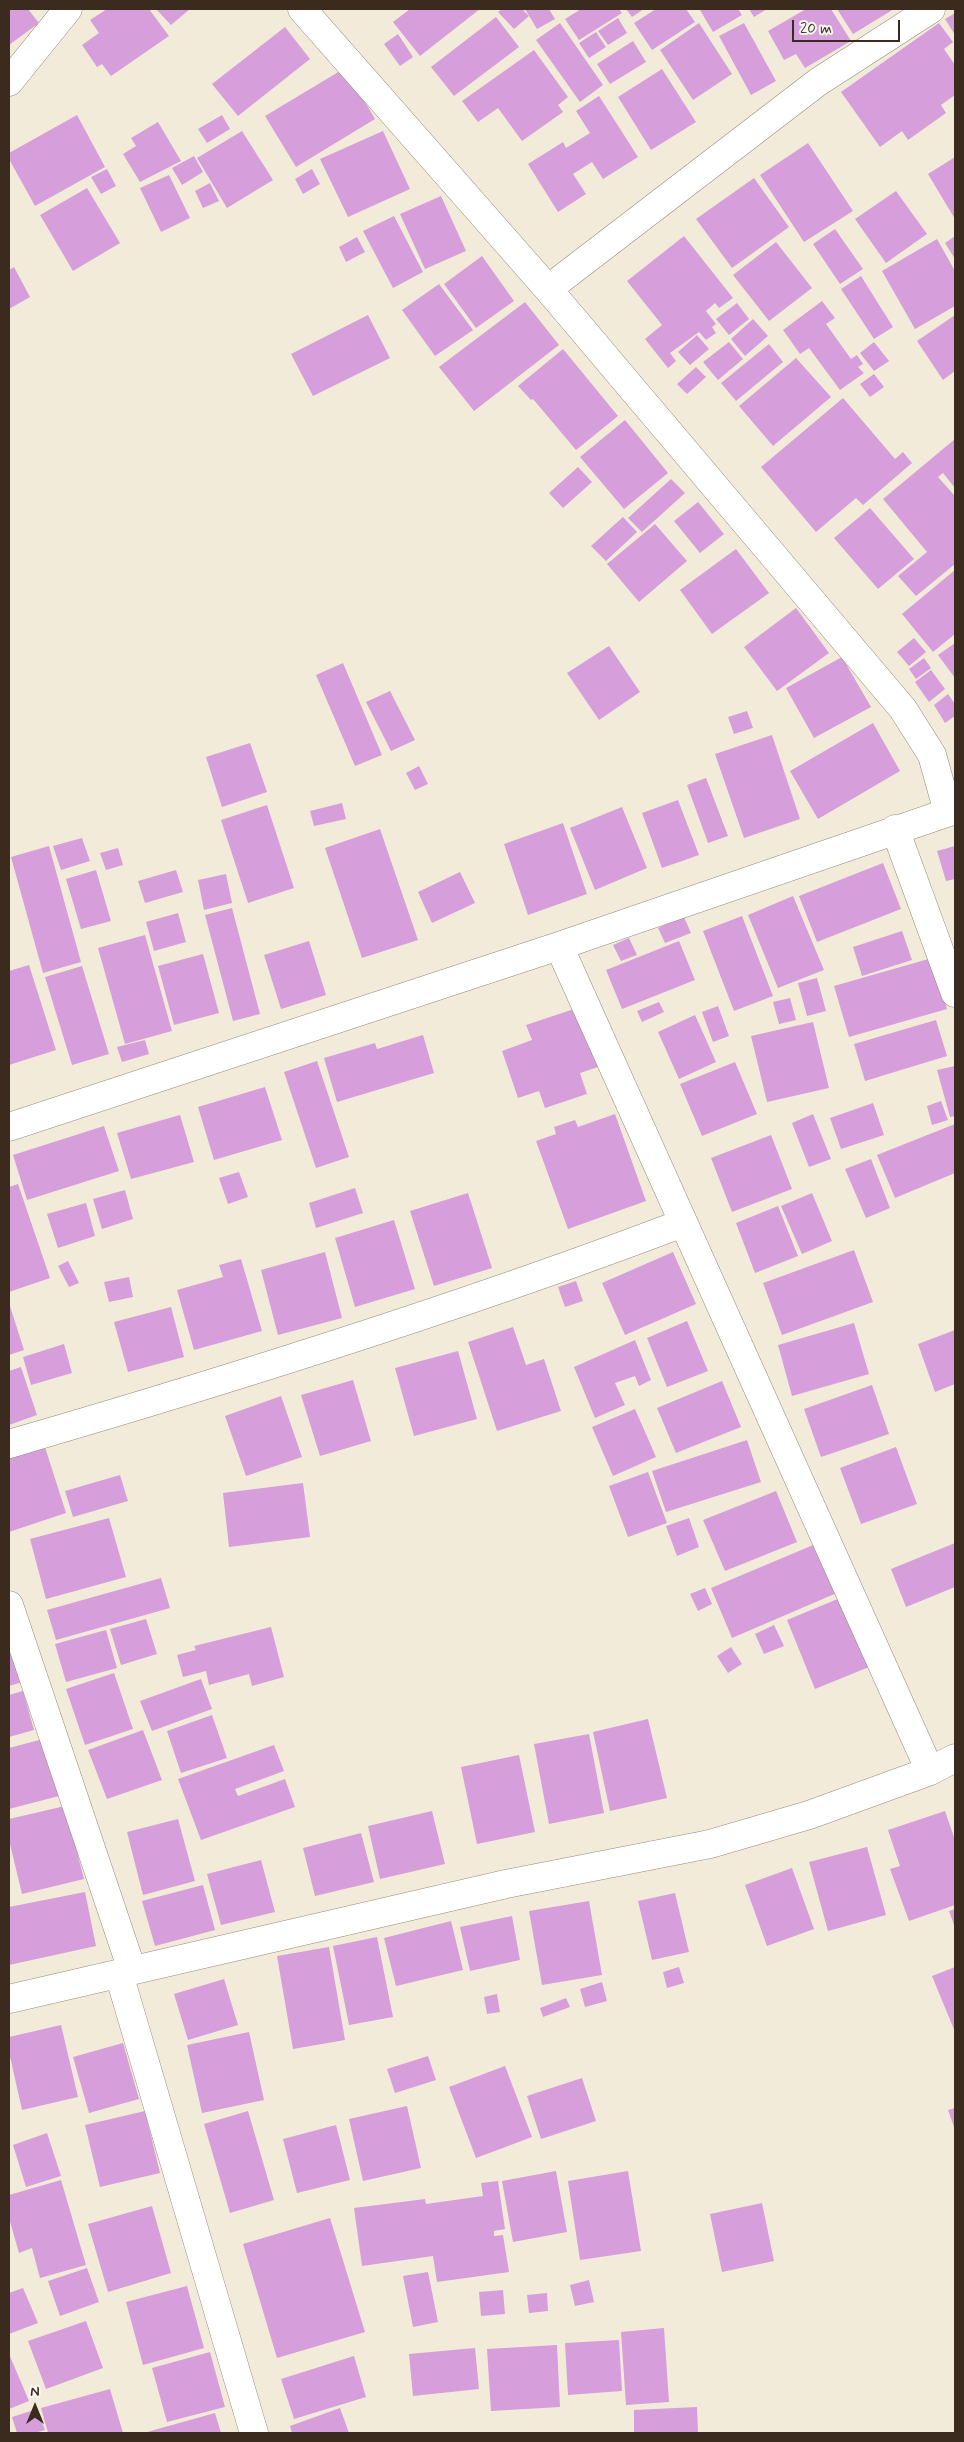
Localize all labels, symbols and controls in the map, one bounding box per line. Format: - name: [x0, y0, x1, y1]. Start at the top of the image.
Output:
- scale bar: [794, 10, 902, 42]
- text: 20 m: [800, 19, 832, 39]
- north arrow: [10, 2382, 60, 2432]
- text: N: [30, 2383, 40, 2401]

